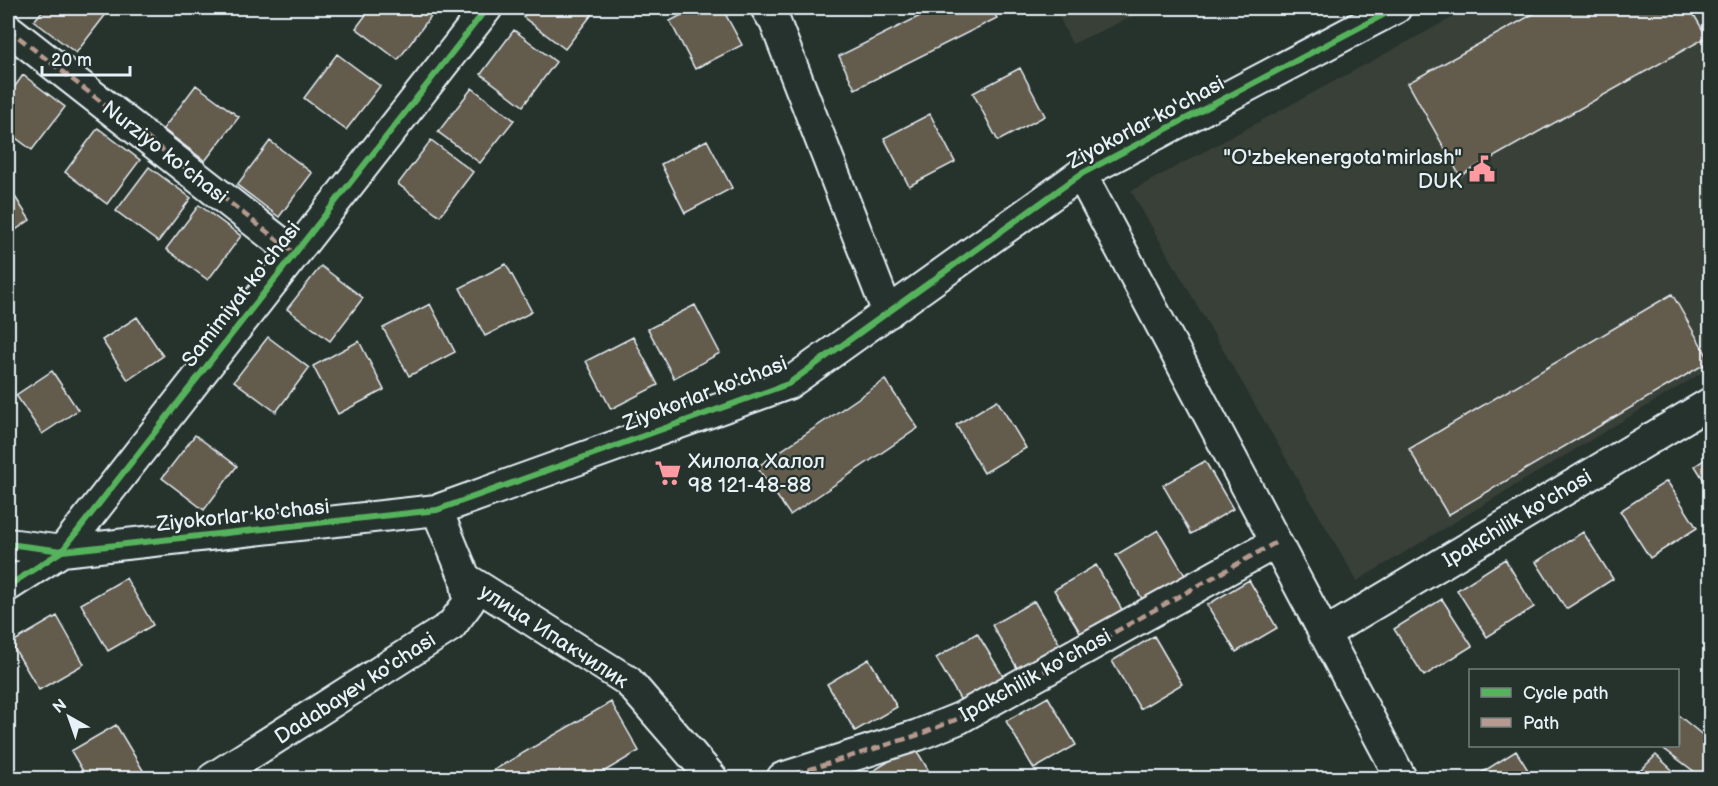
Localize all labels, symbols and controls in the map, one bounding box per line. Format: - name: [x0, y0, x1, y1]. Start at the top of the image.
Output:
- scale bar: [42, 39, 130, 77]
- text: 20 m: [51, 50, 92, 71]
- street label: Ziyokorlar ko'chasi: [1063, 71, 1229, 175]
- street label: Nurziyo ko'chasi: [97, 95, 233, 209]
- place label: "O'zbekenergota'mirlash" DUK: [1223, 145, 1462, 194]
- public building icon: "O'zbekenergota'mirlash" DUK: [1467, 154, 1497, 184]
- street label: Samimiyat ko'chasi: [177, 216, 306, 372]
- street label: Ziyokorlar ko'chasi: [619, 351, 791, 437]
- place label: Хилола Халол 98 121-48-88: [688, 449, 825, 498]
- supermarket icon: Хилола Халол 98 121-48-88: [653, 458, 683, 488]
- street label: Ipakchilik ko'chasi: [1438, 464, 1596, 573]
- street label: Ziyokorlar ko'chasi: [154, 494, 331, 537]
- street label: улица Ипакчилик: [475, 579, 633, 694]
- street label: Ipakchilik ko'chasi: [955, 623, 1116, 728]
- street label: Dadabayev ko'chasi: [270, 627, 440, 750]
- legend: [1469, 669, 1679, 747]
- text: Cycle path: [1523, 683, 1609, 704]
- north arrow: [39, 687, 99, 747]
- text: N: [50, 696, 71, 718]
- text: Path: [1523, 713, 1559, 734]

